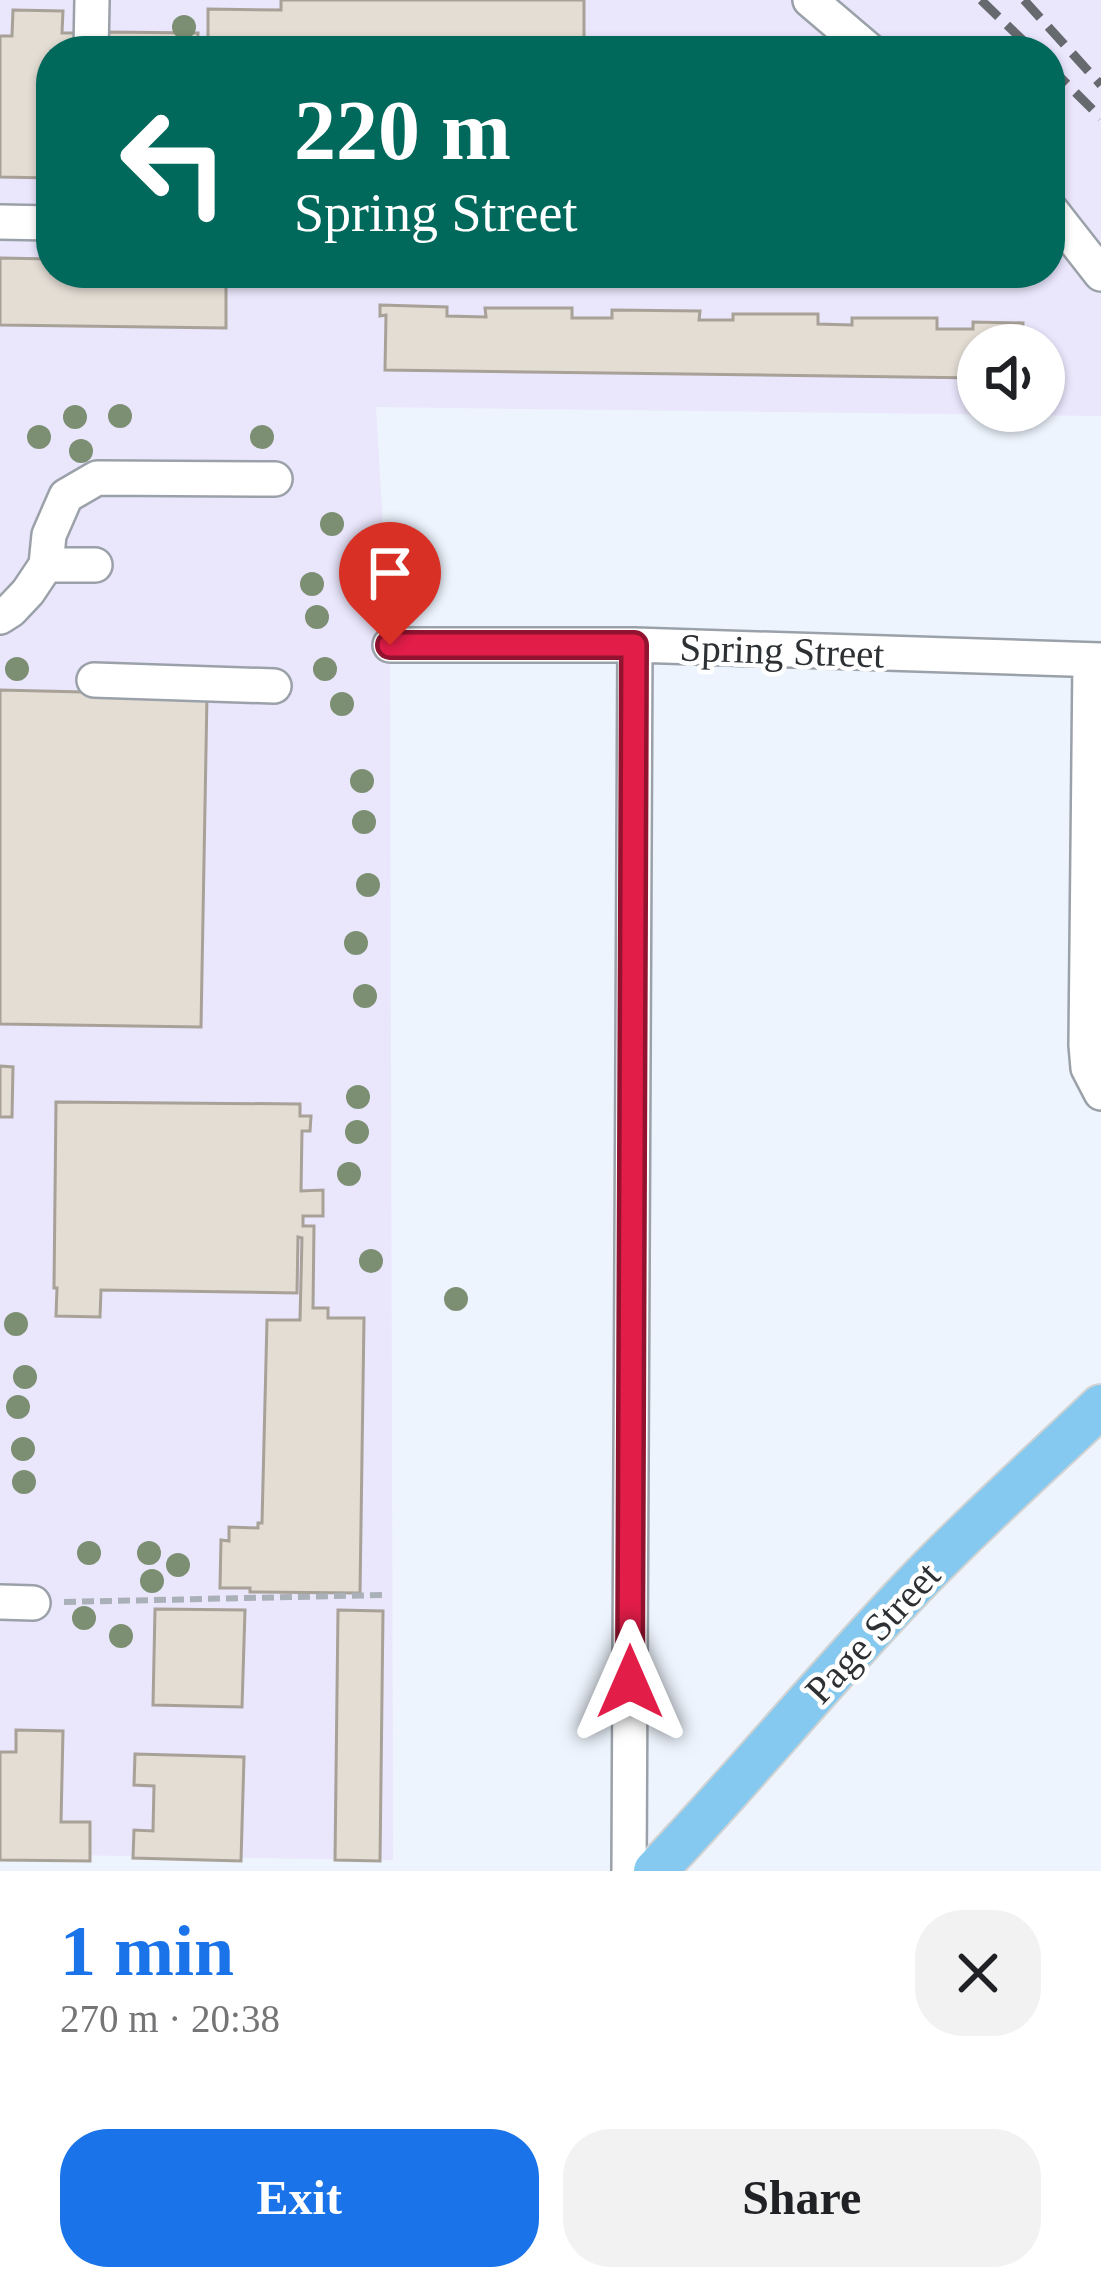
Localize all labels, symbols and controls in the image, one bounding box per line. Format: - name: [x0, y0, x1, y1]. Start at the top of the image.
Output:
- icon: left: [96, 84, 252, 240]
- text: 220 m: [294, 84, 511, 177]
- text: Spring Street: [294, 183, 577, 243]
- map controls: [957, 324, 1065, 432]
- button: sound: [957, 324, 1065, 432]
- pin: [339, 522, 441, 645]
- icon: arrive: [357, 540, 423, 606]
- street label: Spring Street: [679, 625, 885, 677]
- street label: Page Street: [796, 1553, 949, 1712]
- position arrow: [567, 1619, 693, 1745]
- button: close: [915, 1910, 1041, 2036]
- text: 1 min: [60, 1911, 234, 1991]
- text: 270 m · 20:38: [60, 1997, 280, 2040]
- button: Exit: [60, 2129, 539, 2267]
- button: Share: [563, 2129, 1041, 2267]

